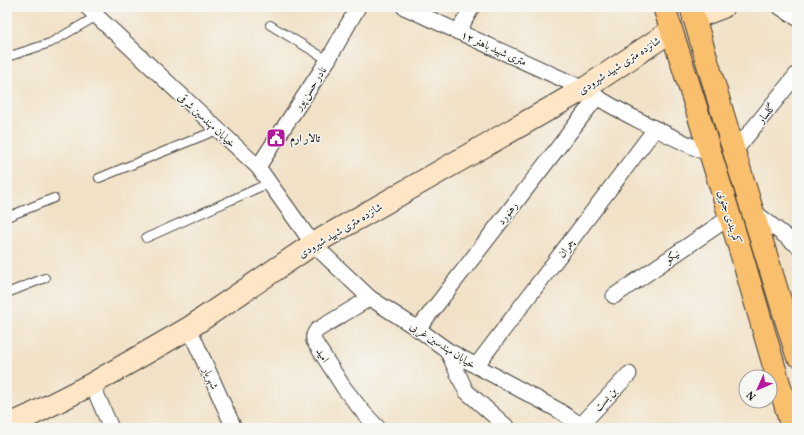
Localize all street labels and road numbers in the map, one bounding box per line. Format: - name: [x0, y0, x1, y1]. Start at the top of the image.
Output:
- street label: ۱۲ متری شهید باهنر: [458, 28, 529, 71]
- street label: شانزده متری شهید شیرودی: [576, 34, 664, 99]
- street label: نادر حسن پور: [291, 64, 331, 114]
- street label: خیابان مهندسین شرقی: [174, 90, 238, 152]
- street label: گلسار: [753, 100, 780, 128]
- street label: کمربندی جنوبی: [713, 188, 744, 246]
- street label: رهنورد: [495, 199, 522, 228]
- street label: شانزده متری شهید شیرودی: [296, 200, 386, 262]
- street label: چمران: [555, 236, 579, 262]
- street label: نیکو: [662, 247, 683, 268]
- street label: خیابان مهندسین غربی: [406, 319, 478, 373]
- street label: امید: [312, 346, 332, 366]
- street label: شهریار: [198, 364, 221, 392]
- street label: بن بست: [591, 385, 621, 415]

